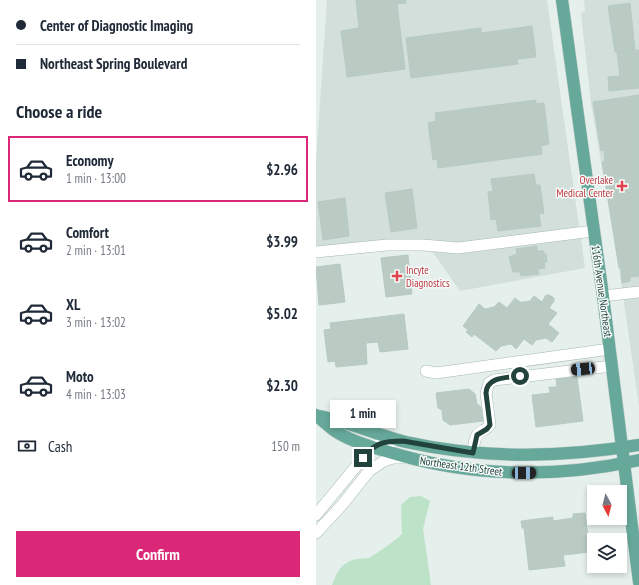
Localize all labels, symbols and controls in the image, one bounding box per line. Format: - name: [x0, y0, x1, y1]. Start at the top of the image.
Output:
- text: Center of Diagnostic Imaging: [40, 16, 193, 35]
- text: Northeast Spring Boulevard: [40, 54, 187, 73]
- text: Choose a ride: [16, 100, 102, 123]
- icon: car: [18, 151, 54, 187]
- text: Economy: [66, 151, 114, 170]
- text: $2.96: [266, 160, 298, 179]
- text: 1 min · 13:00: [66, 170, 126, 187]
- place label: Overlake Medical Center: [556, 173, 613, 200]
- marker: Overlake Medical Center: [616, 180, 628, 192]
- icon: car: [18, 223, 54, 259]
- text: Comfort: [66, 223, 109, 242]
- text: $3.99: [266, 232, 298, 251]
- text: 2 min · 13:01: [66, 242, 126, 259]
- street label: 116th Avenue Northeast: [589, 244, 615, 338]
- place label: Incyte Diagnostics: [406, 263, 450, 290]
- marker: Incyte Diagnostics: [391, 270, 403, 282]
- icon: car: [18, 295, 54, 331]
- text: XL: [66, 295, 80, 314]
- text: $5.02: [266, 304, 298, 323]
- text: 3 min · 13:02: [66, 314, 126, 331]
- car: [570, 362, 596, 376]
- icon: car: [18, 367, 54, 403]
- text: Moto: [66, 367, 94, 386]
- route start: [511, 367, 529, 385]
- text: $2.30: [266, 376, 298, 395]
- text: 4 min · 13:03: [66, 386, 126, 403]
- callout: 1 min: [330, 400, 396, 428]
- text: 1 min: [350, 405, 376, 422]
- icon: cash: [16, 435, 38, 457]
- text: Cash: [48, 437, 72, 456]
- text: 150 m: [271, 438, 300, 455]
- route end: [354, 449, 372, 467]
- street label: Northeast 12th Street: [419, 453, 503, 479]
- car: [512, 467, 536, 479]
- north arrow: [587, 485, 627, 525]
- map controls: [587, 485, 627, 573]
- button: Confirm: [16, 531, 300, 577]
- button: layers: [587, 533, 627, 573]

